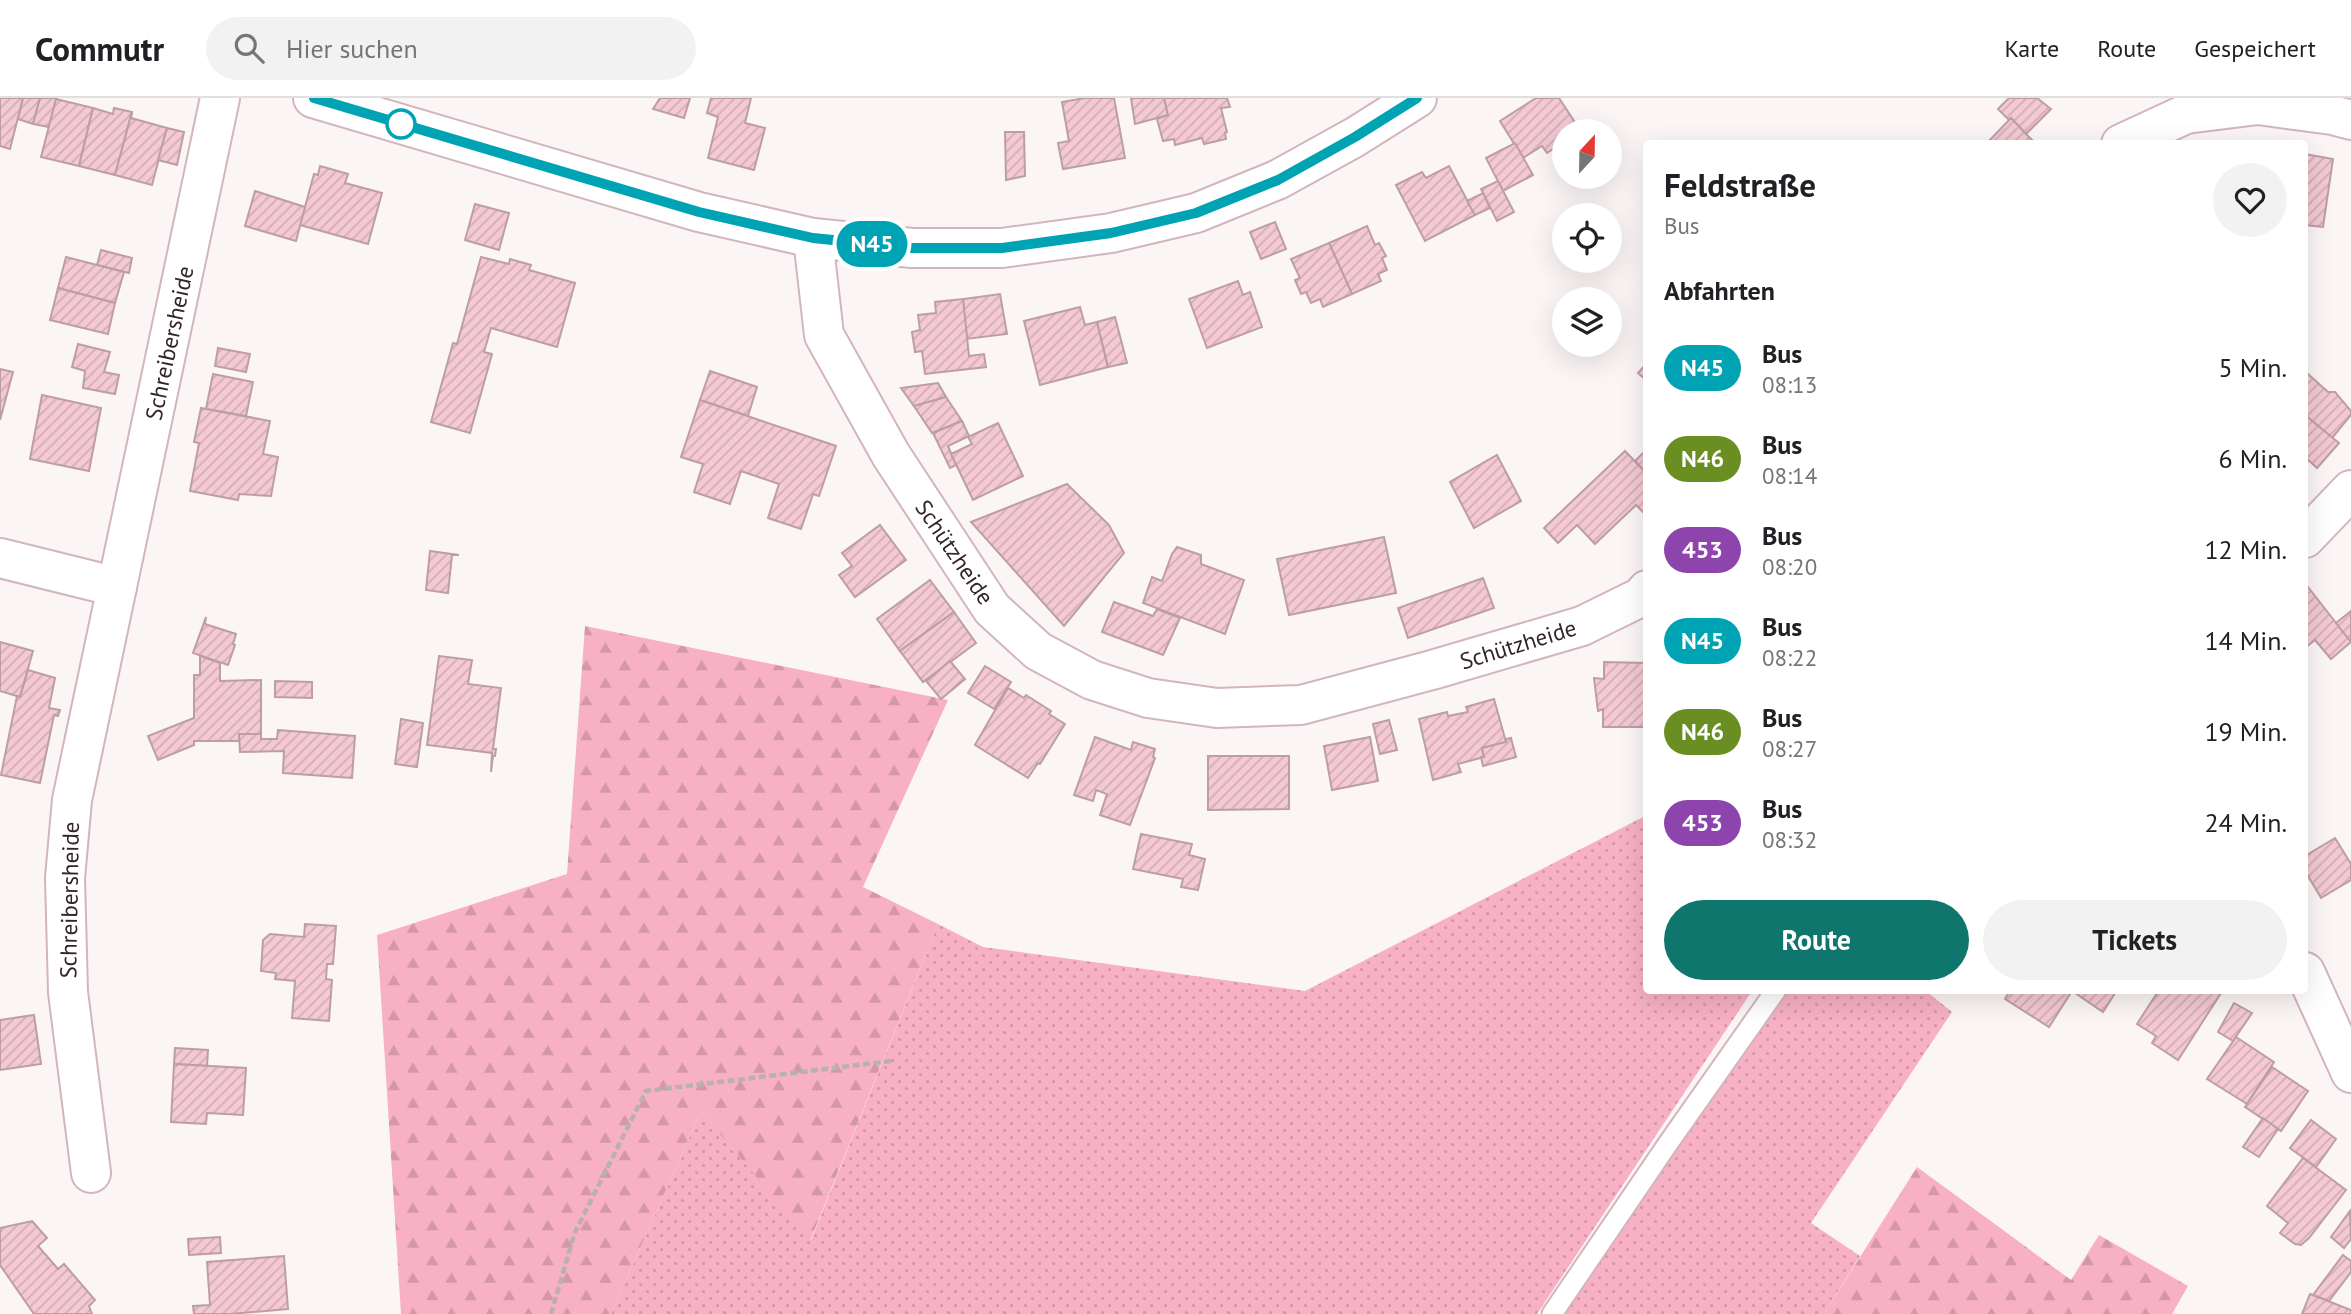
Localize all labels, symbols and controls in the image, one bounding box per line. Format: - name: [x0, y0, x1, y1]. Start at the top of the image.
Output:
- search box: [206, 17, 696, 80]
- text: Commutr: [35, 27, 164, 70]
- icon: search: [230, 29, 268, 67]
- text: Hier suchen: [286, 32, 418, 65]
- text: Karte: [2004, 33, 2059, 64]
- text: Route: [2097, 33, 2156, 64]
- text: Gespeichert: [2194, 33, 2316, 64]
- unlabelled marker: [386, 109, 416, 139]
- north arrow: [1552, 119, 1622, 189]
- map controls: [1552, 119, 1622, 357]
- text: Feldstraße: [1664, 163, 1816, 206]
- button: heart: [2213, 163, 2287, 237]
- button: locate: [1552, 203, 1622, 273]
- text: Bus: [1664, 211, 1700, 240]
- line badge: N45: [832, 221, 912, 267]
- text: N45: [851, 228, 893, 259]
- street label: Schreibersheide: [139, 263, 199, 423]
- text: Abfahrten: [1664, 274, 1775, 307]
- button: layers: [1552, 287, 1622, 357]
- text: Bus: [1762, 337, 1802, 370]
- text: 5 Min.: [2219, 351, 2287, 384]
- text: N45: [1681, 352, 1724, 383]
- text: 08:13: [1762, 370, 1817, 399]
- text: Bus: [1762, 428, 1802, 461]
- text: 6 Min.: [2219, 442, 2287, 475]
- text: N46: [1681, 443, 1724, 474]
- text: 08:14: [1762, 461, 1817, 490]
- street label: Schützheide: [909, 494, 1001, 610]
- text: Bus: [1762, 519, 1802, 552]
- text: 12 Min.: [2204, 533, 2287, 566]
- text: 453: [1682, 534, 1723, 565]
- text: 08:20: [1762, 552, 1817, 581]
- text: Bus: [1762, 610, 1802, 643]
- street label: Schützheide: [1456, 613, 1580, 675]
- text: 14 Min.: [2204, 624, 2287, 657]
- text: N45: [1681, 625, 1724, 656]
- text: 08:22: [1762, 643, 1817, 672]
- text: Bus: [1762, 701, 1802, 734]
- text: 19 Min.: [2204, 715, 2287, 748]
- text: N46: [1681, 716, 1724, 747]
- text: 08:27: [1762, 734, 1817, 763]
- text: Bus: [1762, 792, 1802, 825]
- text: 24 Min.: [2204, 806, 2287, 839]
- text: 453: [1682, 807, 1723, 838]
- street label: Schreibersheide: [53, 821, 85, 979]
- text: 08:32: [1762, 825, 1817, 854]
- button: Route: [1664, 900, 1969, 980]
- button: Tickets: [1983, 900, 2287, 980]

